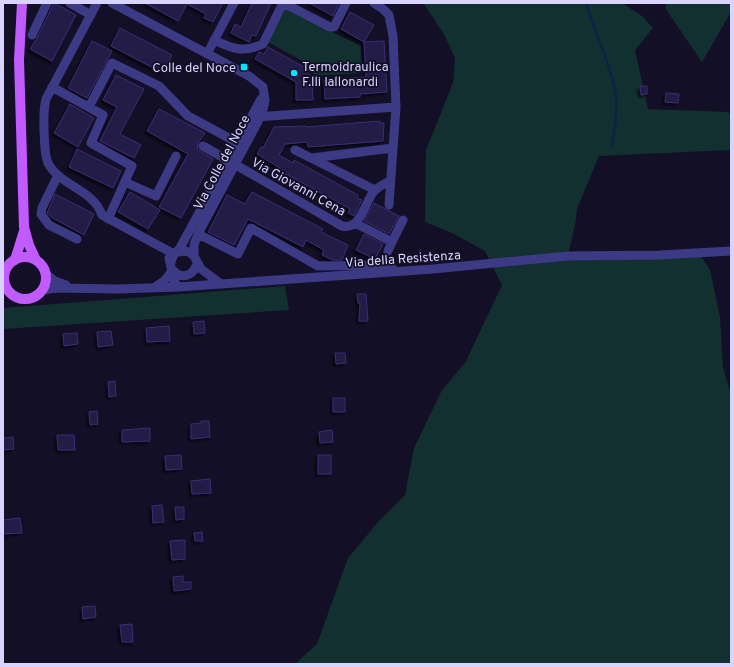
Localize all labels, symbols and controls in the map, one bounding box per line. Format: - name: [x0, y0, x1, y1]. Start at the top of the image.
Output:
- place label: Termoidraulica F.lli Iallonardi: [302, 60, 388, 91]
- place label: Colle del Noce: [152, 61, 236, 77]
- marker: Colle del Noce: [239, 62, 249, 72]
- marker: Termoidraulica F.lli Iallonardi: [289, 68, 299, 78]
- street label: Via Colle del Noce: [191, 113, 255, 213]
- street label: Via Giovanni Cena: [248, 155, 348, 220]
- street label: Via della Resistenza: [345, 248, 461, 272]

